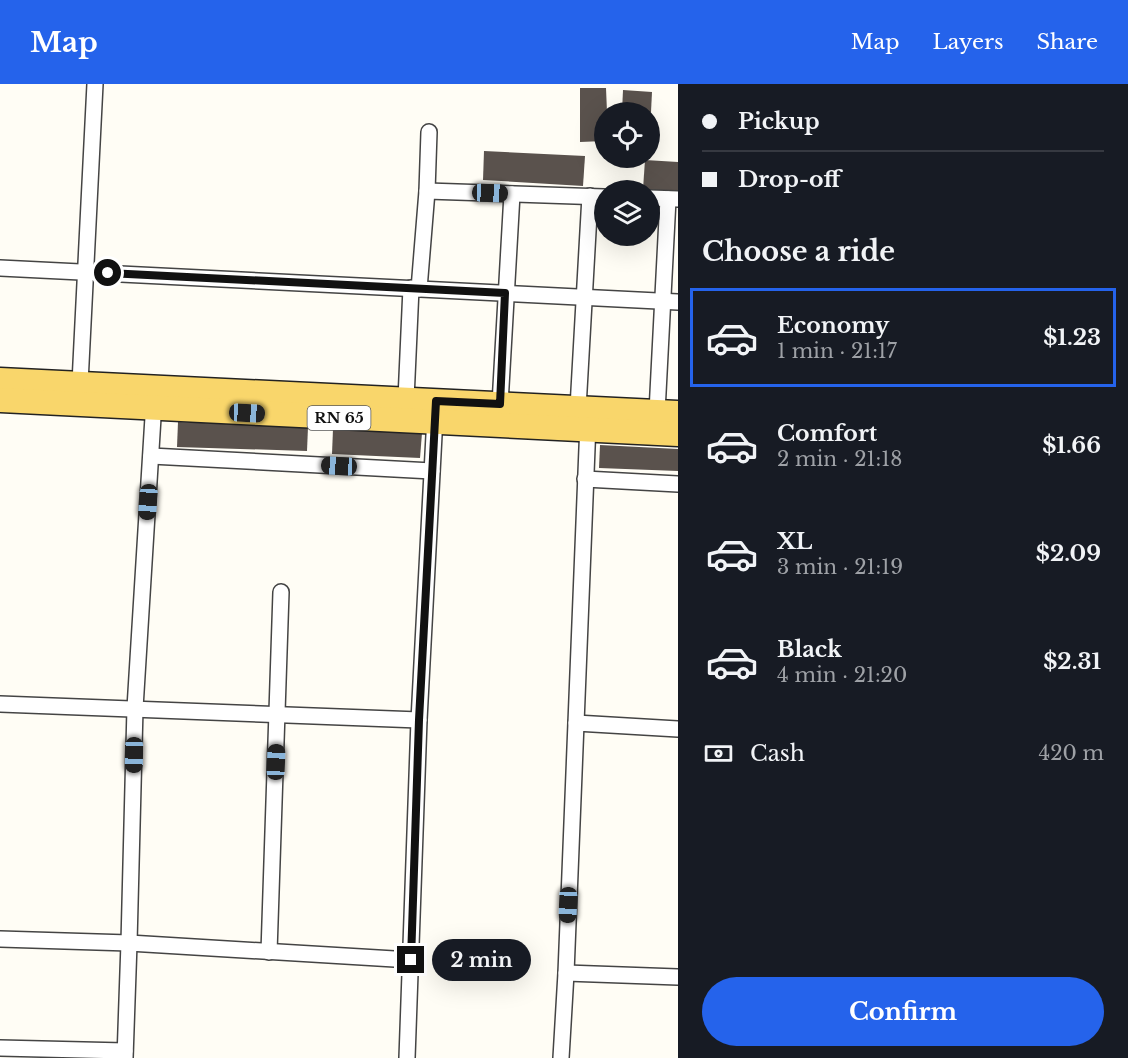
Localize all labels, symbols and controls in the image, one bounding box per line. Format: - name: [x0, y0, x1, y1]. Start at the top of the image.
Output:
- text: Map: [30, 25, 98, 60]
- text: Map: [851, 29, 900, 55]
- text: Layers: [933, 29, 1004, 55]
- text: Share: [1037, 29, 1098, 55]
- map controls: [594, 102, 660, 246]
- button: locate: [594, 102, 660, 168]
- text: Pickup: [738, 108, 820, 135]
- text: Drop-off: [738, 166, 840, 193]
- button: layers: [594, 180, 660, 246]
- car: [472, 183, 508, 203]
- text: Choose a ride: [702, 235, 895, 268]
- route start: [94, 259, 121, 286]
- icon: car: [705, 311, 759, 365]
- text: Economy: [777, 312, 889, 339]
- text: $1.23: [1043, 324, 1101, 351]
- text: 1 min · 21:17: [777, 339, 897, 363]
- car: [229, 403, 265, 423]
- road number: RN 65: [308, 406, 370, 430]
- icon: car: [705, 419, 759, 473]
- text: Comfort: [777, 420, 877, 447]
- text: $1.66: [1042, 432, 1101, 459]
- text: 2 min · 21:18: [777, 447, 902, 471]
- car: [321, 456, 357, 476]
- car: [138, 483, 158, 521]
- icon: car: [705, 527, 759, 581]
- text: XL: [777, 528, 812, 555]
- text: $2.09: [1036, 540, 1101, 567]
- text: 3 min · 21:19: [777, 555, 903, 579]
- icon: car: [705, 635, 759, 689]
- text: Black: [777, 636, 842, 663]
- text: $2.31: [1043, 648, 1101, 675]
- text: 4 min · 21:20: [777, 663, 907, 687]
- car: [125, 737, 143, 773]
- icon: cash: [702, 737, 735, 770]
- text: Cash: [750, 740, 805, 767]
- text: 420 m: [1039, 741, 1104, 765]
- car: [266, 744, 286, 780]
- car: [558, 887, 578, 923]
- callout: 2 min: [432, 939, 531, 981]
- route end: [397, 946, 424, 973]
- text: 2 min: [450, 948, 513, 972]
- button: Confirm: [702, 977, 1104, 1046]

